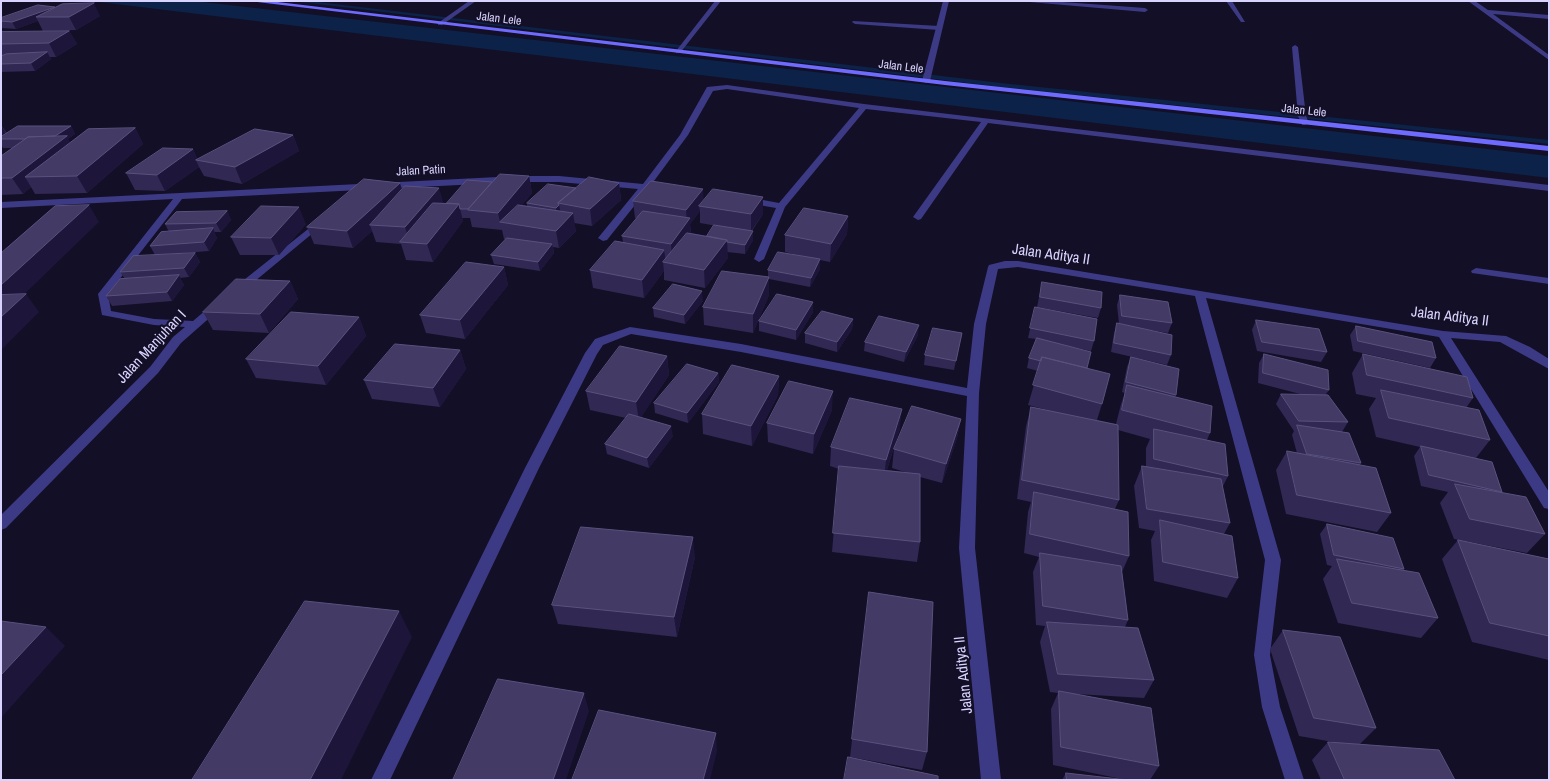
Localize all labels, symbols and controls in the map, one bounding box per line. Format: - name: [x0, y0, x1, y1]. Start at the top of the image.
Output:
- street label: Jalan Lele: [476, 9, 522, 29]
- street label: Jalan Lele: [878, 57, 924, 77]
- street label: Jalan Lele: [1281, 101, 1327, 121]
- street label: Jalan Patin: [396, 163, 446, 179]
- street label: Jalan Aditya II: [1011, 241, 1091, 269]
- street label: Jalan Aditya II: [1410, 303, 1490, 331]
- street label: Jalan Manjuhan I: [113, 307, 191, 387]
- street label: Jalan Aditya II: [951, 635, 977, 715]

